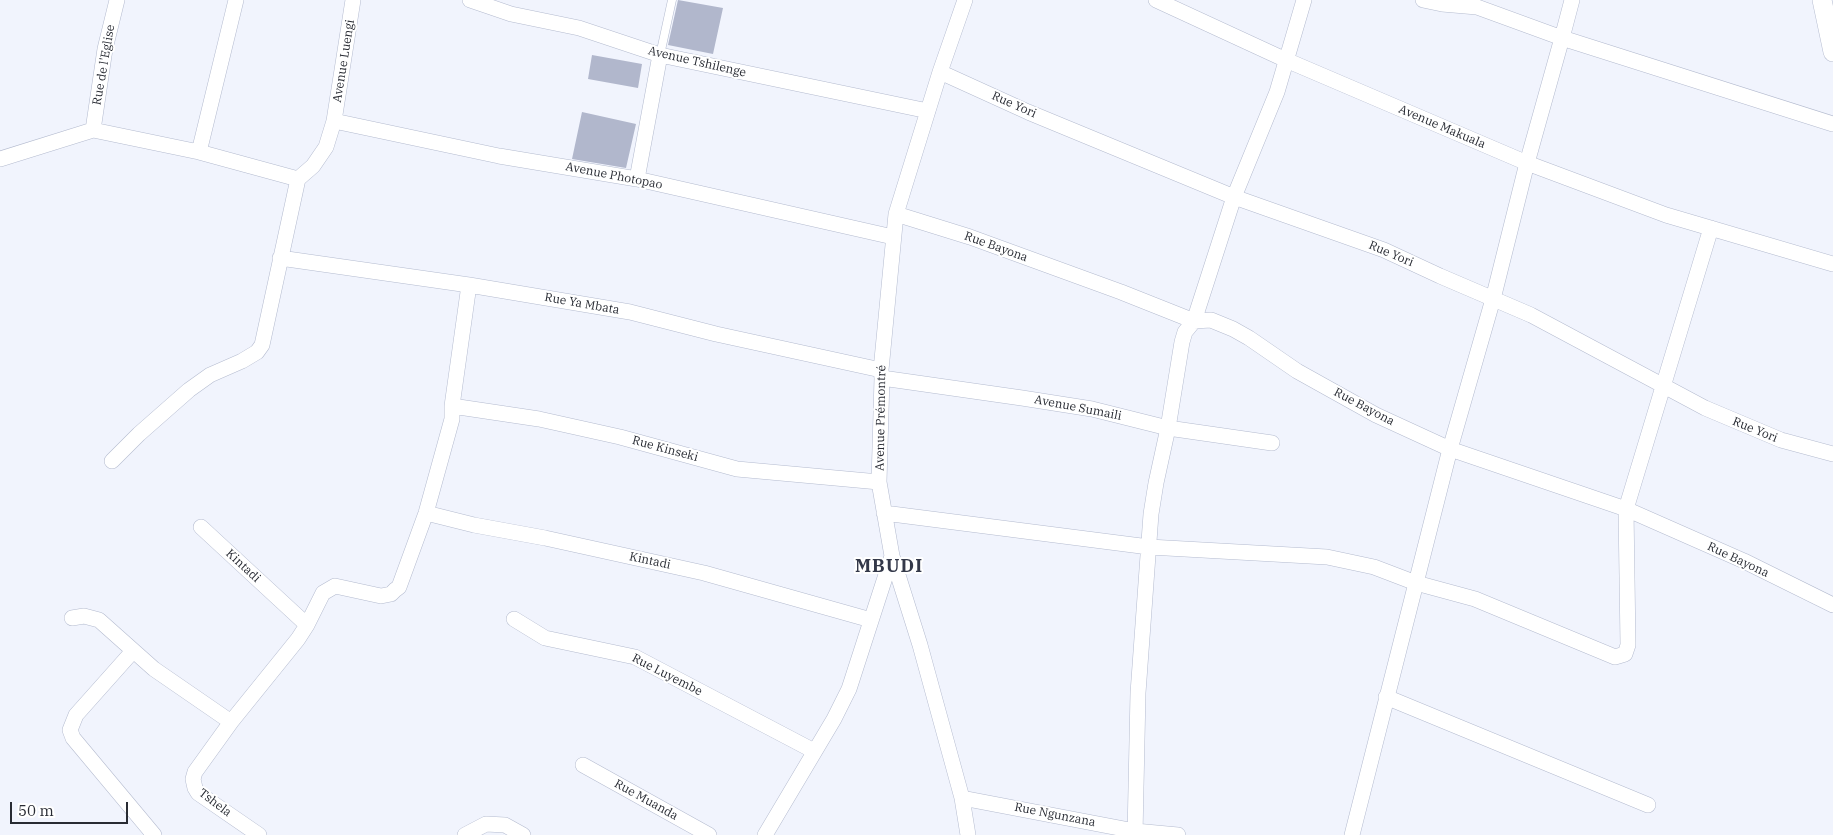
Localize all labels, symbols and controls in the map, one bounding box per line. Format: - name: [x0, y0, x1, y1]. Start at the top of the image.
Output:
- street label: Avenue Luengi: [330, 18, 358, 104]
- street label: Rue de l'Eglise: [90, 24, 118, 106]
- street label: Avenue Tshilenge: [647, 44, 747, 80]
- street label: Rue Yori: [989, 89, 1039, 121]
- street label: Avenue Makuala: [1396, 102, 1488, 152]
- street label: Avenue Photopao: [564, 160, 664, 192]
- street label: Rue Bayona: [962, 229, 1030, 265]
- street label: Rue Yori: [1366, 238, 1416, 270]
- street label: Rue Ya Mbata: [543, 290, 621, 318]
- street label: Avenue Prémontré: [873, 365, 889, 471]
- street label: Rue Bayona: [1331, 385, 1397, 429]
- street label: Avenue Sumaili: [1033, 392, 1123, 424]
- street label: Rue Yori: [1730, 414, 1780, 446]
- street label: Rue Kinseki: [630, 433, 700, 465]
- street label: Rue Bayona: [1705, 539, 1771, 581]
- street label: Kintadi: [223, 546, 263, 586]
- street label: Kintadi: [628, 550, 672, 572]
- district label: MBUDI: [854, 556, 924, 578]
- street label: Rue Luyembe: [629, 651, 705, 699]
- street label: Rue Muanda: [612, 777, 680, 823]
- street label: Tshela: [196, 786, 234, 820]
- scale bar: [12, 792, 130, 824]
- street label: Rue Ngunzana: [1013, 800, 1097, 830]
- text: 50 m: [18, 801, 54, 820]

